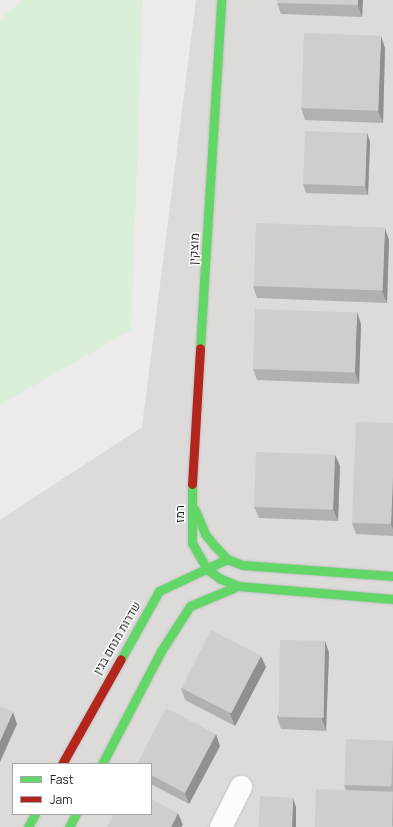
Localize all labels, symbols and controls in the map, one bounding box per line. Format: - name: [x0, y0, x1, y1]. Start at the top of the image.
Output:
- street label: מוצקין: [186, 233, 202, 265]
- street label: רמז: [173, 505, 187, 523]
- street label: שדרות מנחם בגין: [90, 599, 144, 677]
- legend: [12, 763, 152, 815]
- text: Fast: [50, 771, 74, 788]
- text: Jam: [50, 791, 72, 808]

